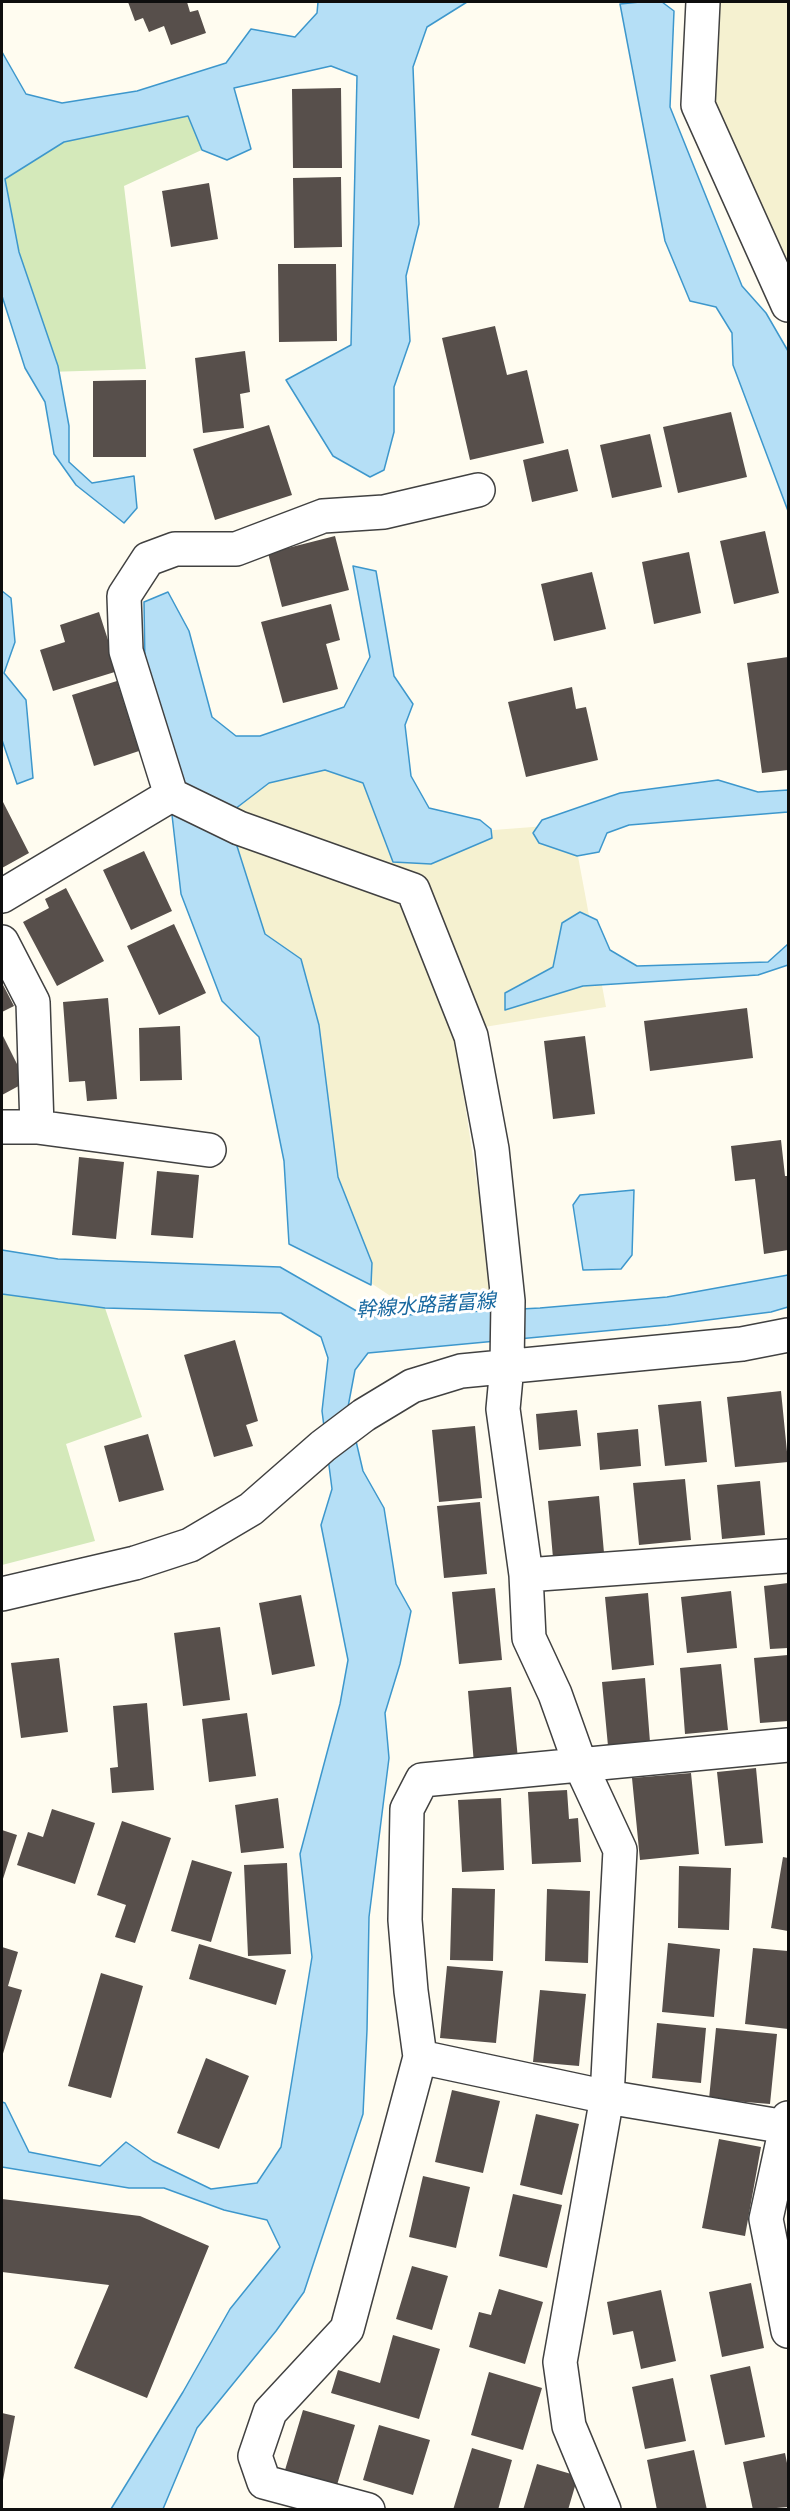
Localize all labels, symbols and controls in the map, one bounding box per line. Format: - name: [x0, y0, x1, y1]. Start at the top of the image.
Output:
- water label: 幹線水路諸富線: [355, 1291, 497, 1325]

